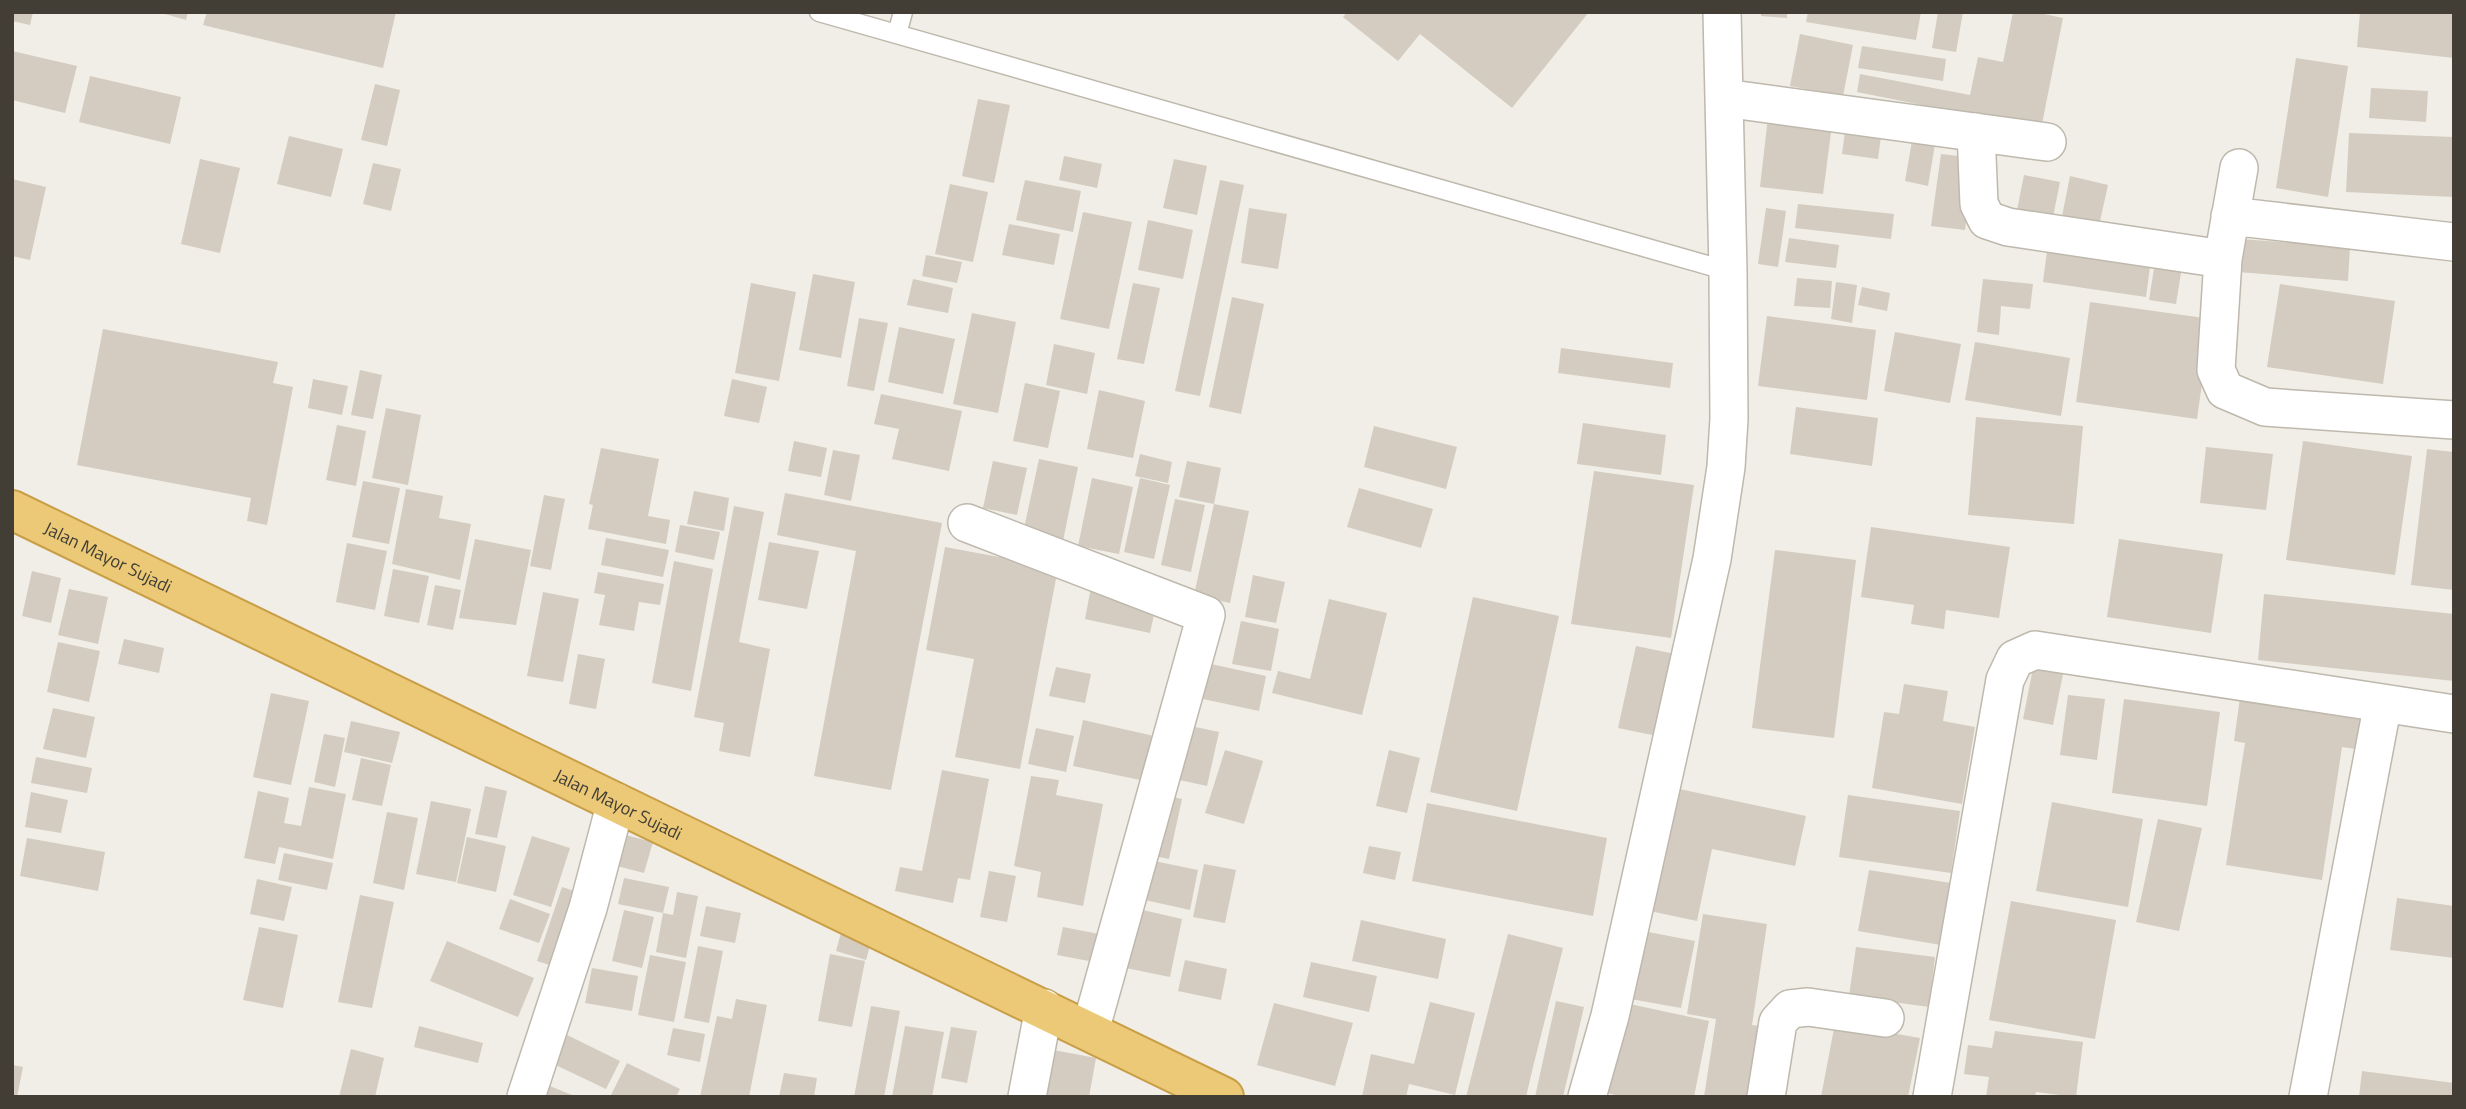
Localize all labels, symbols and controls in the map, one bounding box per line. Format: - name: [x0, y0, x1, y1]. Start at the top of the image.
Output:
- street label: Jalan Mayor Sujadi: [40, 514, 177, 599]
- street label: Jalan Mayor Sujadi: [550, 761, 687, 846]

